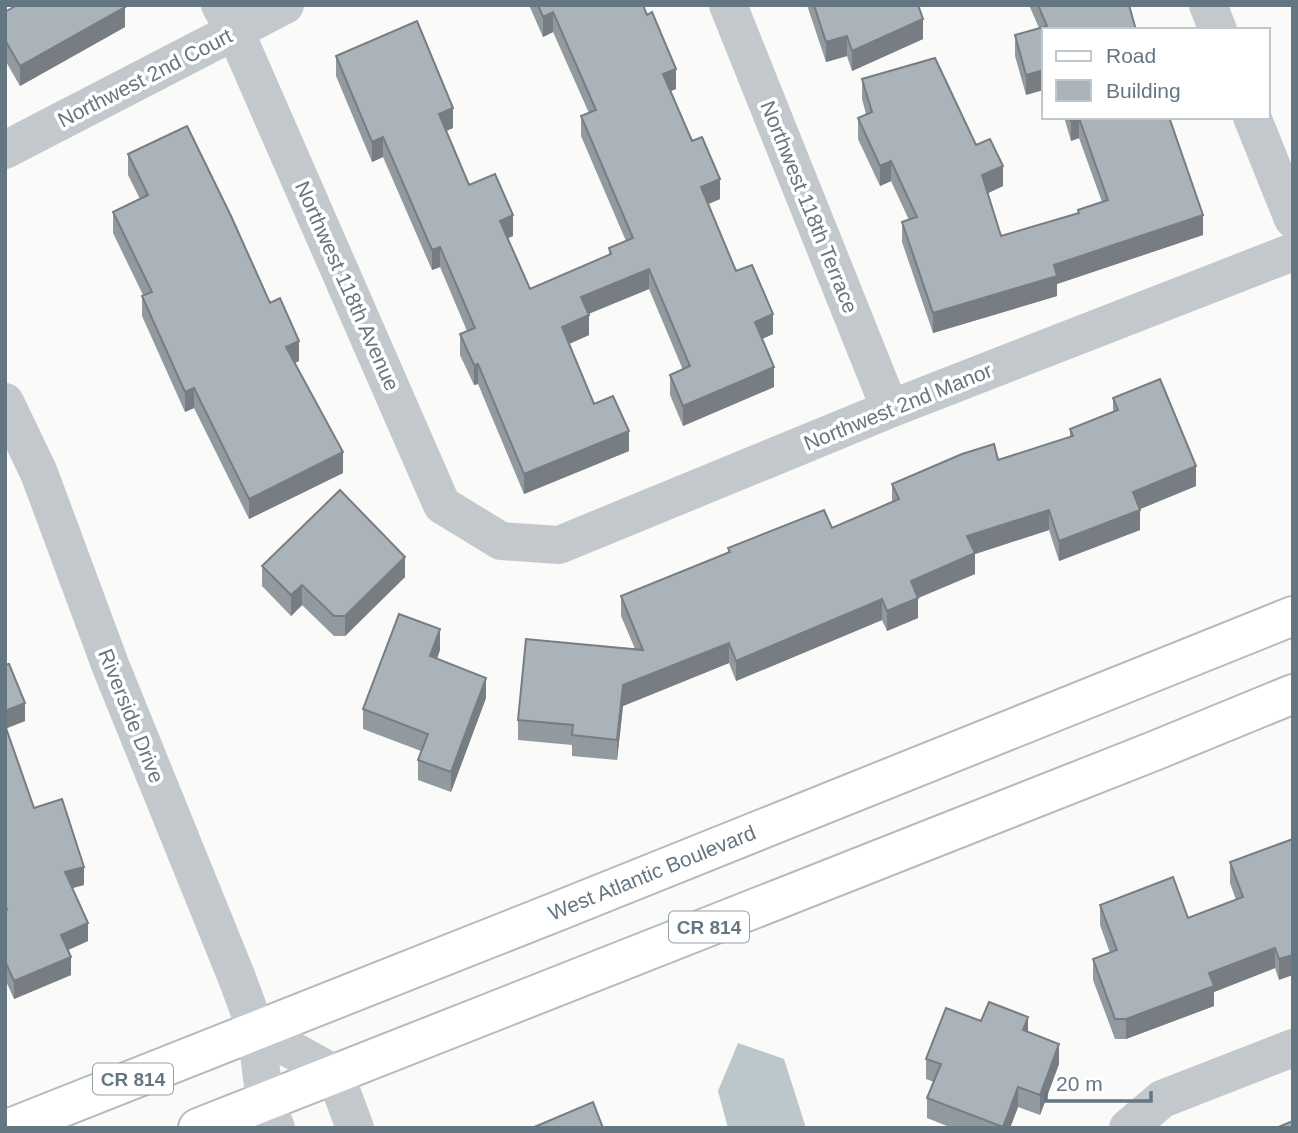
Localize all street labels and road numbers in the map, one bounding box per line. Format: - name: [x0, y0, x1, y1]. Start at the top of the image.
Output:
- street label: Northwest 2nd Court: [54, 24, 236, 132]
- street label: Northwest 118th Terrace: [756, 97, 863, 316]
- street label: Northwest 118th Avenue: [291, 177, 404, 394]
- street label: Northwest 2nd Manor: [800, 358, 995, 455]
- street label: Riverside Drive: [94, 646, 169, 786]
- street label: West Atlantic Boulevard: [545, 820, 759, 925]
- road number: CR 814: [669, 911, 749, 942]
- road number: CR 814: [93, 1064, 173, 1094]

